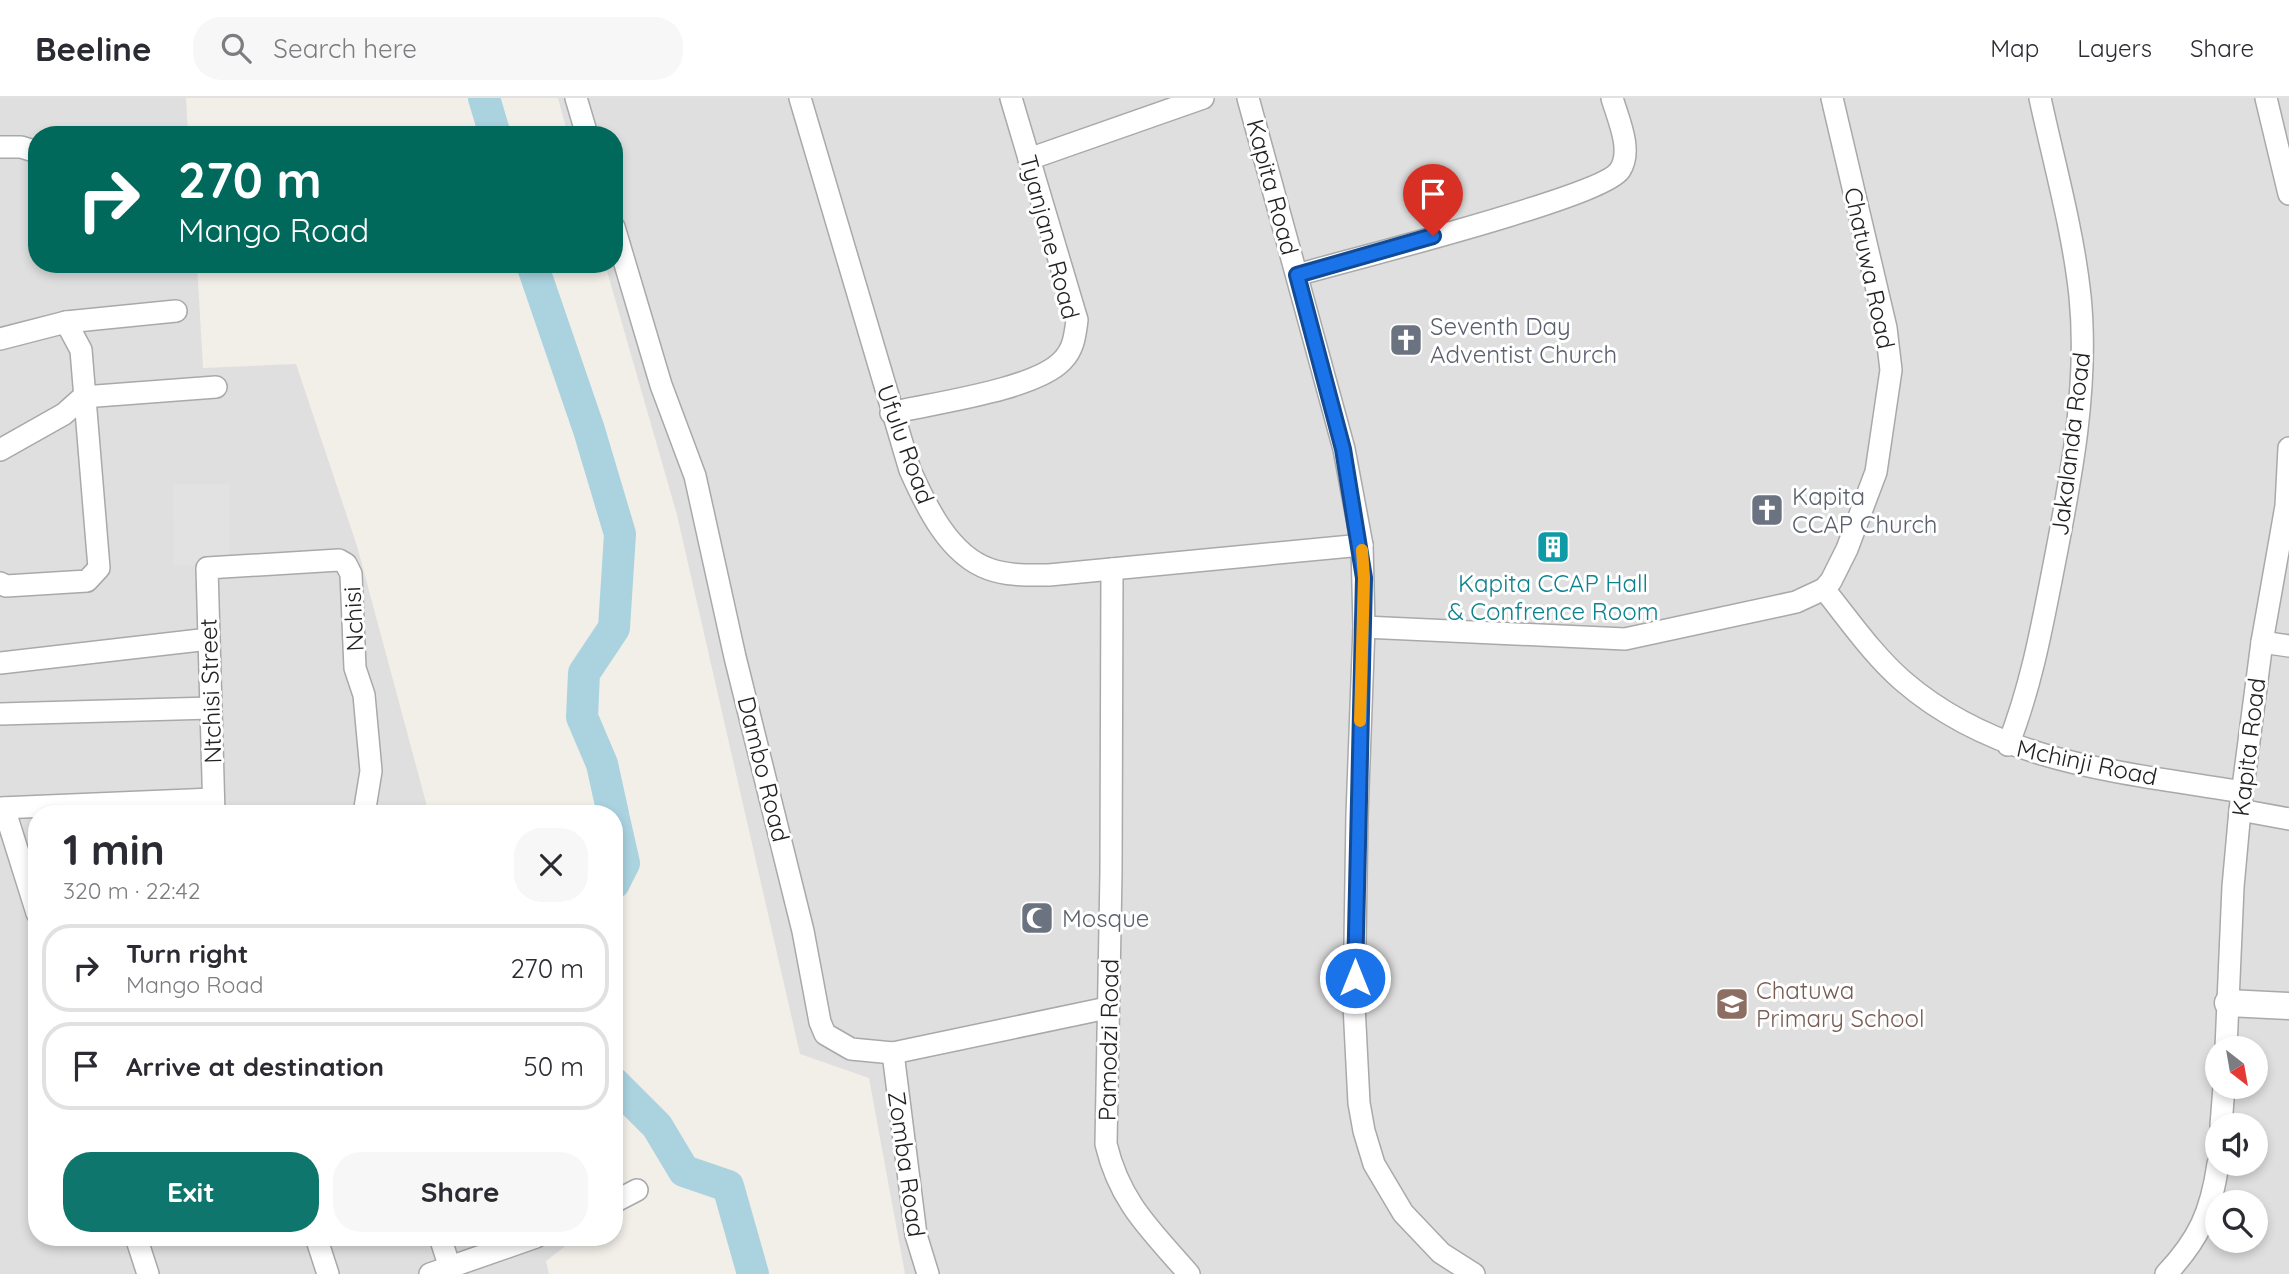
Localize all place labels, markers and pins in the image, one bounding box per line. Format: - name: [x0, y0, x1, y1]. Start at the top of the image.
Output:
- pin: [1403, 164, 1463, 236]
- place label: Seventh Day Adventist Church: [1430, 311, 1617, 369]
- church icon: Seventh Day Adventist Church: [1387, 321, 1425, 359]
- place label: Kapita CCAP Church: [1792, 481, 1937, 539]
- church icon: Kapita CCAP Church: [1748, 491, 1786, 529]
- building icon: Kapita CCAP Hall & Confrence Room: [1534, 528, 1572, 566]
- place label: Kapita CCAP Hall & Confrence Room: [1447, 568, 1659, 626]
- mosque icon: Mosque: [1018, 899, 1056, 937]
- place label: Mosque: [1062, 903, 1149, 933]
- place label: Chatuwa Primary School: [1756, 975, 1925, 1033]
- school or university icon: Chatuwa Primary School: [1713, 985, 1751, 1023]

